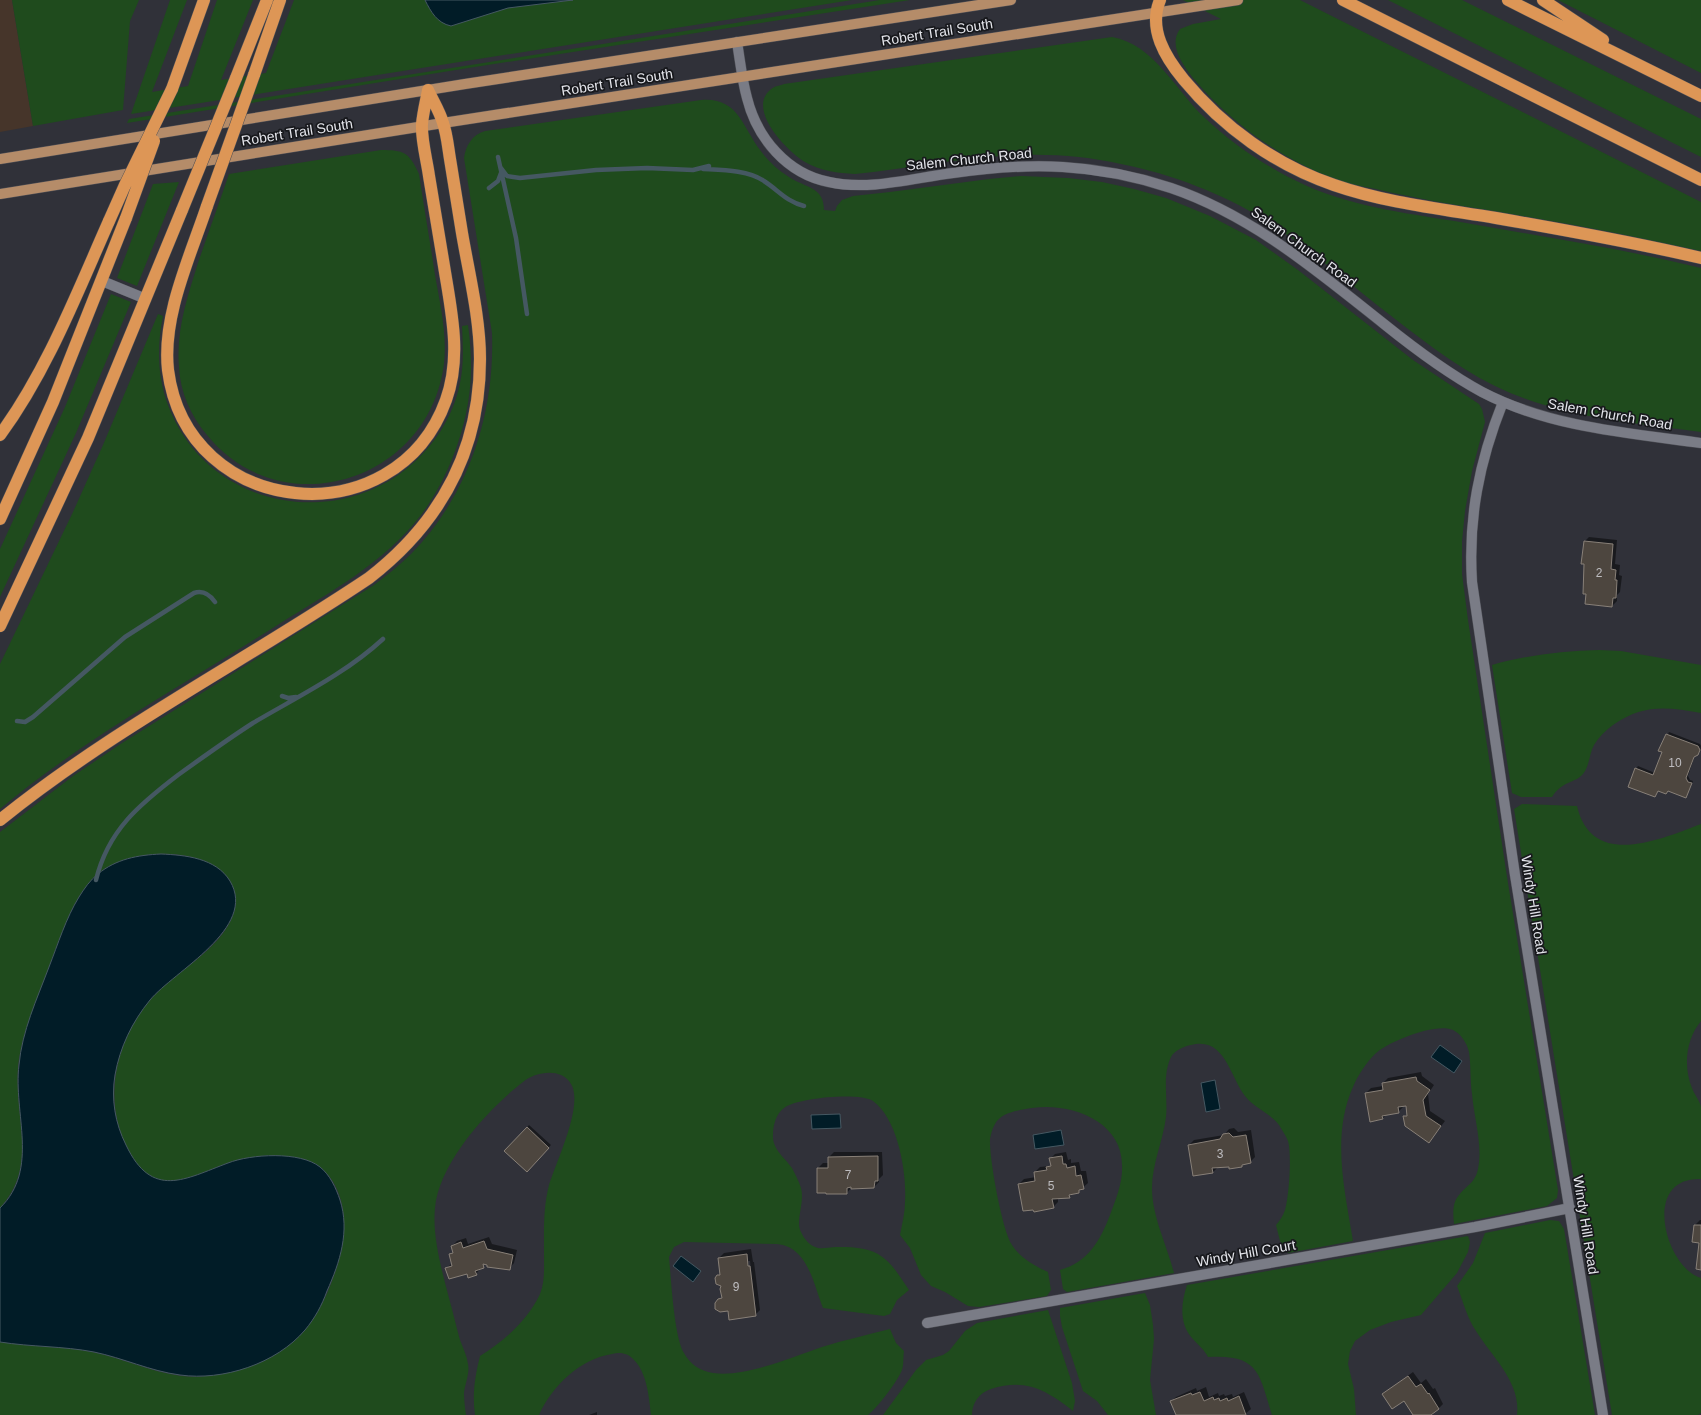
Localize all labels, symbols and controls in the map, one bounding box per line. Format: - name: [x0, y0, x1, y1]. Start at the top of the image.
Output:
- street label: Robert Trail South: [880, 15, 994, 49]
- street label: Robert Trail South: [560, 65, 674, 99]
- street label: Robert Trail South: [240, 115, 354, 149]
- street label: Salem Church Road: [905, 144, 1033, 174]
- street label: Salem Church Road: [1248, 203, 1360, 291]
- street label: Salem Church Road: [1547, 395, 1673, 433]
- house number: 2: [1596, 566, 1603, 580]
- house number: 10: [1668, 756, 1682, 770]
- street label: Windy Hill Road: [1518, 855, 1550, 955]
- house number: 3: [1217, 1147, 1224, 1161]
- house number: 7: [845, 1168, 852, 1182]
- street label: Windy Hill Road: [1570, 1175, 1602, 1275]
- house number: 5: [1048, 1179, 1055, 1193]
- street label: Windy Hill Court: [1195, 1236, 1297, 1270]
- house number: 9: [733, 1280, 740, 1294]

